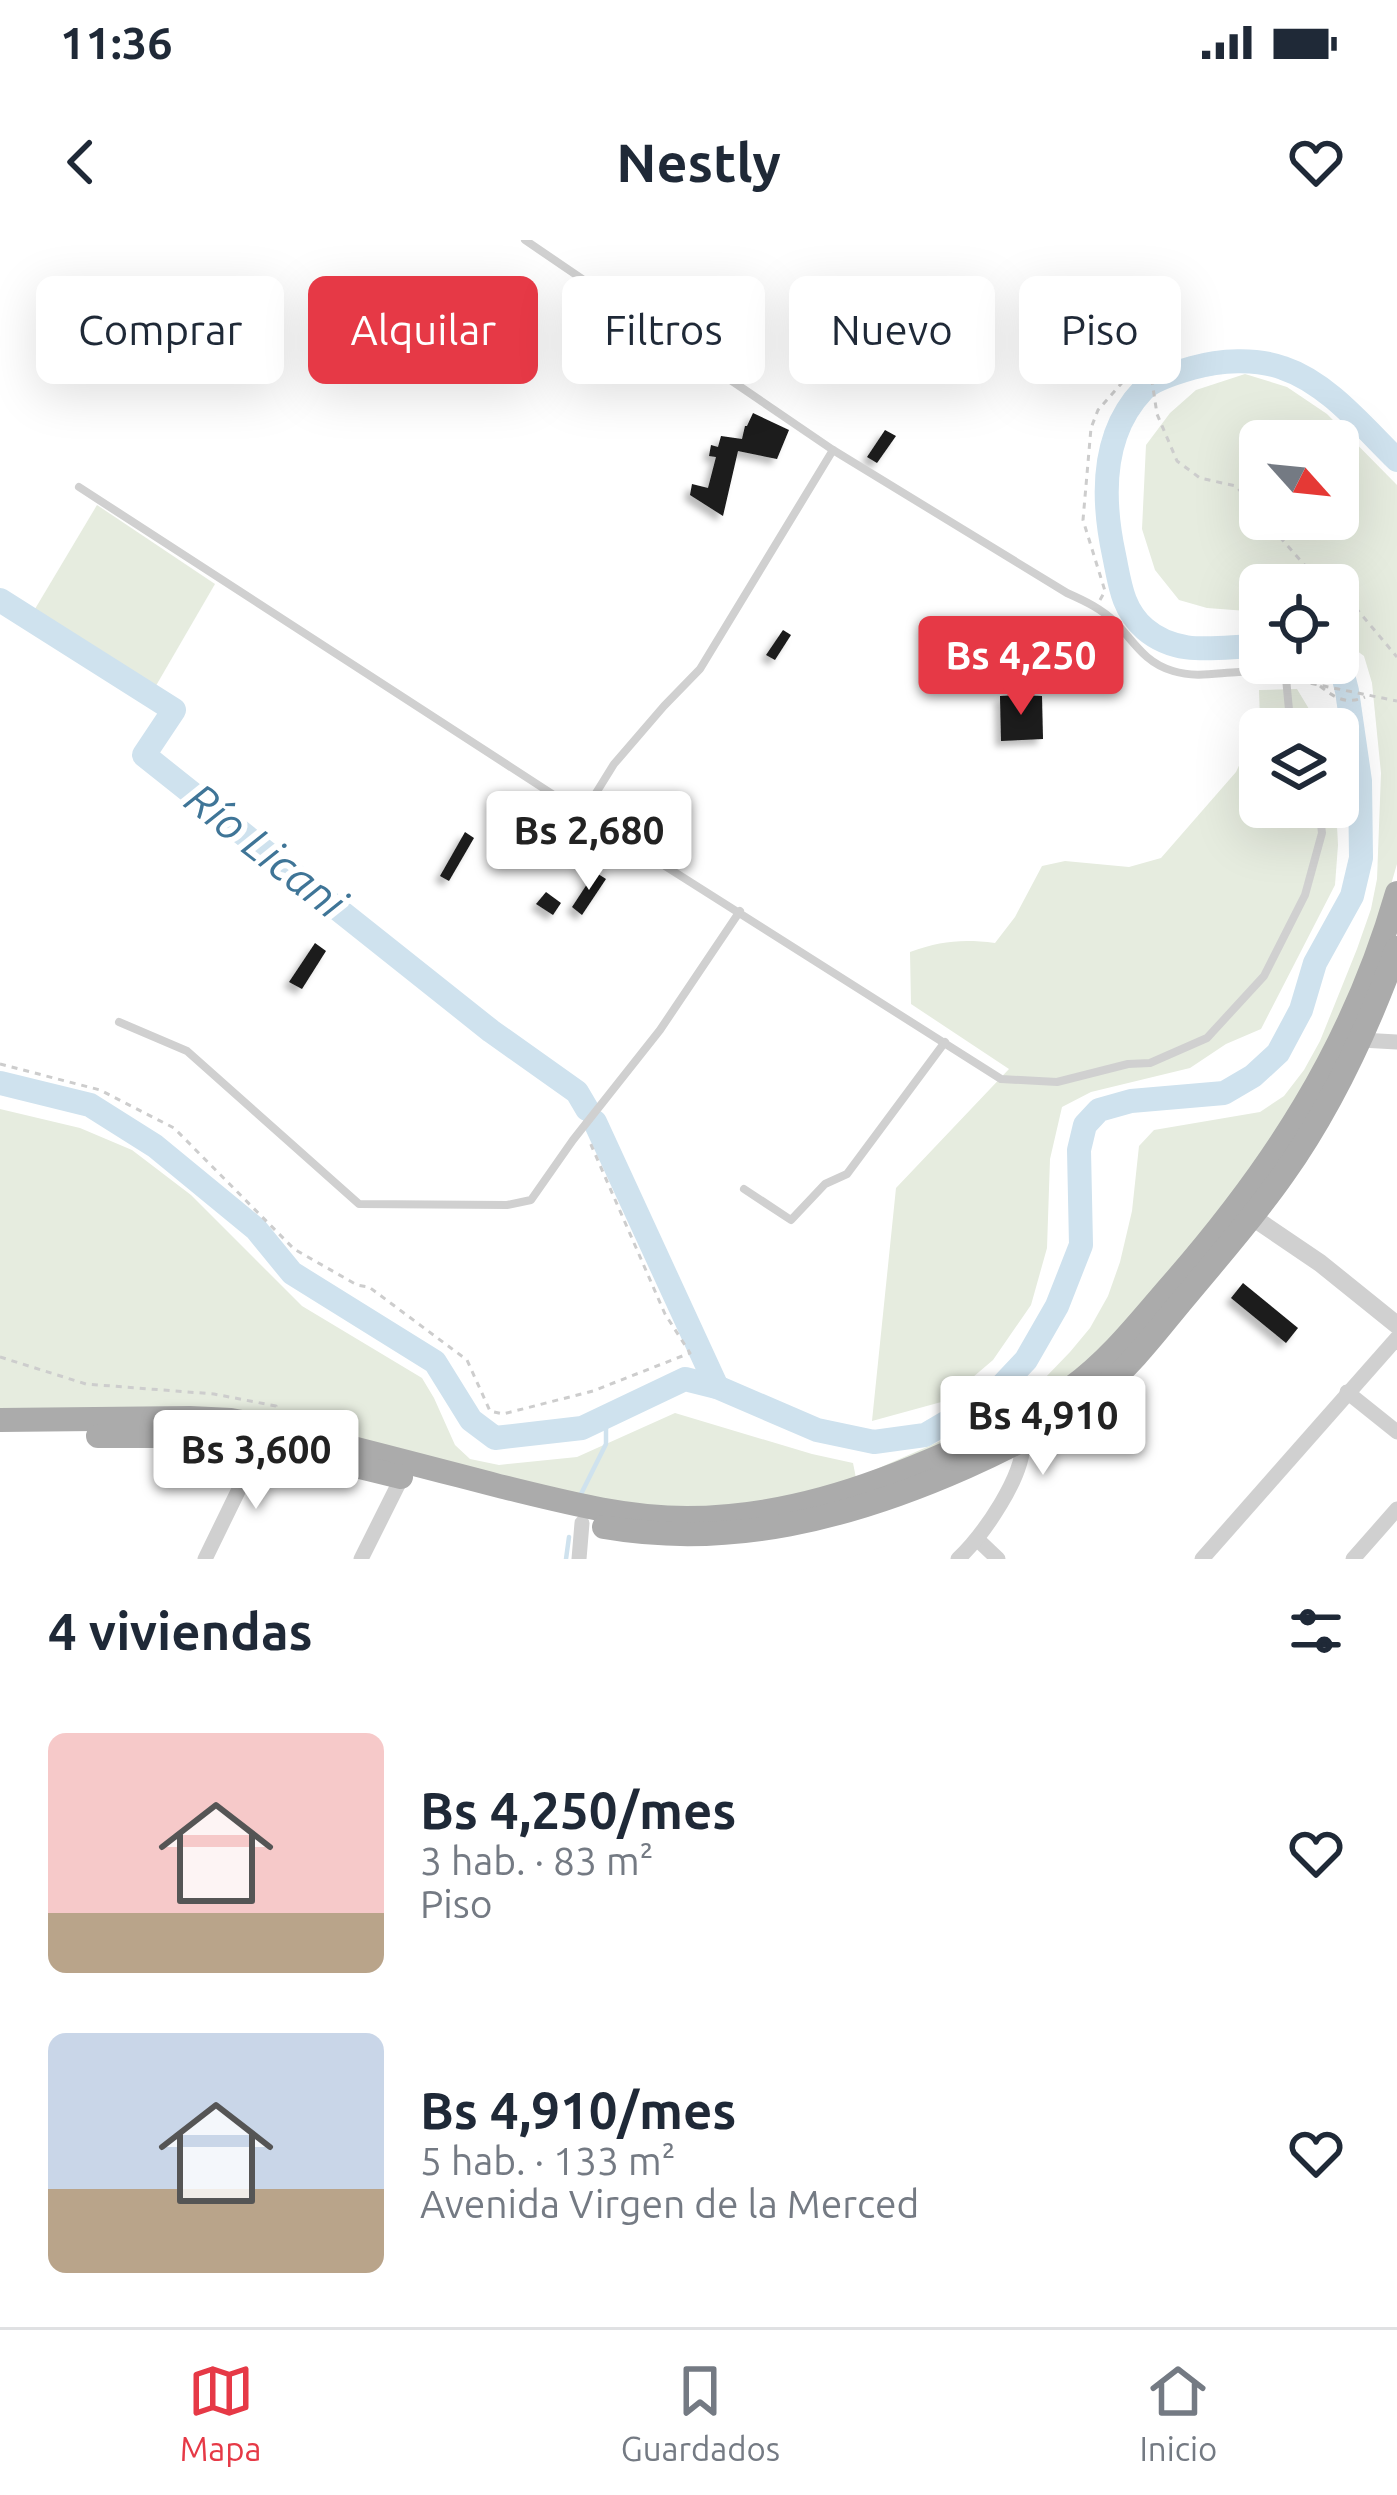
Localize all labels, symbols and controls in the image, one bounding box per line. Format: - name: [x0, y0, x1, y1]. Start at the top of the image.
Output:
- text: 11:36: [60, 17, 173, 68]
- icon: back: [48, 129, 114, 195]
- icon: heart: [1283, 129, 1349, 195]
- text: Nestly: [616, 132, 781, 192]
- chip: Comprar: [36, 276, 284, 384]
- chip: Alquilar: [308, 276, 538, 384]
- chip: Filtros: [562, 276, 765, 384]
- chip: Nuevo: [789, 276, 995, 384]
- chip: Piso: [1019, 276, 1181, 384]
- north arrow: [1239, 420, 1359, 540]
- map controls: [1239, 420, 1359, 828]
- button: locate: [1239, 564, 1359, 684]
- pin: Bs 4,250: [897, 616, 1145, 718]
- text: Bs 4,250: [945, 633, 1097, 676]
- button: layers: [1239, 708, 1359, 828]
- water label: Río Licani: [176, 772, 357, 929]
- pin: Bs 2,680: [465, 791, 713, 893]
- text: Bs 2,680: [513, 808, 665, 851]
- pin: Bs 4,910: [919, 1376, 1167, 1478]
- text: Bs 4,910: [967, 1393, 1119, 1436]
- pin: Bs 3,600: [132, 1410, 380, 1512]
- text: Bs 3,600: [180, 1427, 332, 1470]
- icon: filters: [1283, 1598, 1349, 1664]
- text: 4 viviendas: [48, 1602, 313, 1660]
- icon: home: [144, 1781, 288, 1925]
- text: Bs 4,250/mes: [420, 1781, 736, 1839]
- icon: heart: [1283, 1820, 1349, 1886]
- text: 3 hab. · 83 m²: [420, 1839, 654, 1882]
- text: Piso: [420, 1882, 493, 1925]
- icon: home: [144, 2081, 288, 2225]
- text: Bs 4,910/mes: [420, 2081, 736, 2139]
- icon: heart: [1283, 2120, 1349, 2186]
- text: 5 hab. · 133 m²: [420, 2139, 676, 2182]
- text: Avenida Virgen de la Merced: [420, 2182, 919, 2225]
- tab: Mapa: [180, 2358, 262, 2467]
- tab: Guardados: [621, 2358, 780, 2467]
- tab: Inicio: [1139, 2358, 1217, 2467]

